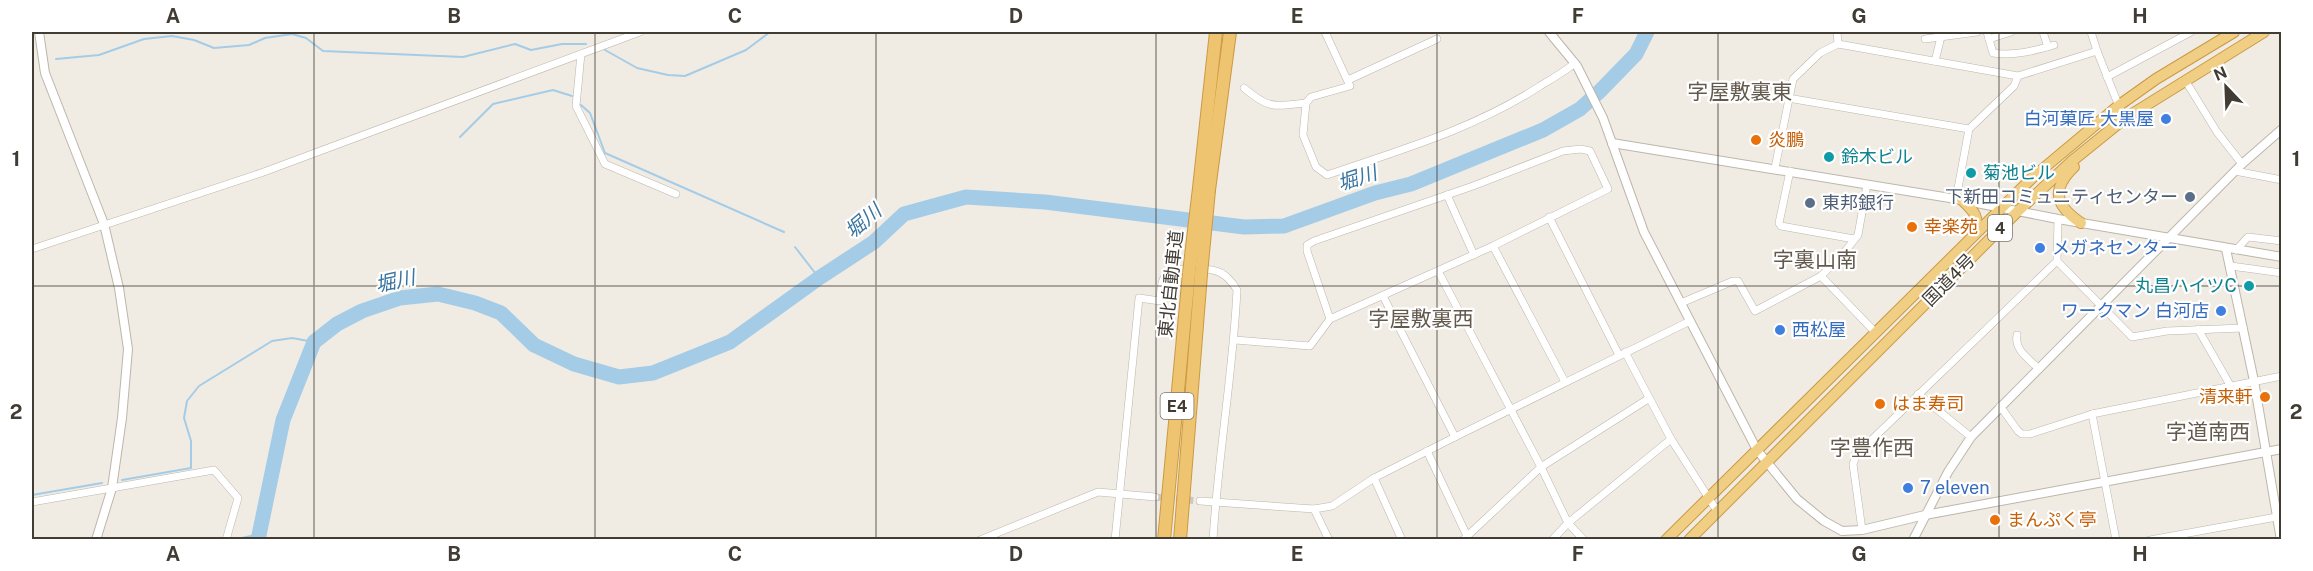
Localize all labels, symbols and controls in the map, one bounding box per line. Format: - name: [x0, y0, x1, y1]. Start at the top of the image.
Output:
- text: A: [166, 4, 180, 28]
- text: B: [447, 4, 461, 28]
- text: C: [728, 4, 742, 28]
- text: D: [1009, 4, 1023, 28]
- text: E: [1291, 4, 1303, 28]
- text: F: [1572, 4, 1584, 28]
- text: G: [1851, 4, 1867, 28]
- text: H: [2132, 4, 2148, 28]
- north arrow: [2196, 57, 2256, 117]
- text: N: [2211, 62, 2230, 85]
- district label: 字屋敷裏東: [1688, 79, 1793, 104]
- place label: 白河菓匠 大黒屋: [2024, 108, 2154, 129]
- marker: 白河菓匠 大黒屋: [2159, 112, 2173, 126]
- place label: 炎鵬: [1768, 129, 1804, 150]
- marker: 炎鵬: [1749, 133, 1763, 147]
- place label: 鈴木ビル: [1841, 146, 1913, 167]
- text: 1: [12, 147, 20, 171]
- text: 1: [2292, 147, 2300, 171]
- marker: 鈴木ビル: [1822, 150, 1836, 164]
- water label: 堀川: [1334, 160, 1382, 196]
- place label: 菊池ビル: [1983, 162, 2055, 183]
- marker: 菊池ビル: [1964, 166, 1978, 180]
- place label: 下新田コミュニティセンター: [1945, 186, 2178, 207]
- marker: 下新田コミュニティセンター: [2183, 190, 2197, 204]
- place label: 東邦銀行: [1822, 192, 1894, 213]
- marker: 東邦銀行: [1803, 196, 1817, 210]
- water label: 堀川: [840, 198, 888, 243]
- road number: 4: [1988, 215, 2012, 241]
- place label: 幸楽苑: [1924, 216, 1978, 237]
- marker: 幸楽苑: [1905, 220, 1919, 234]
- street label: 東北自動車道: [1154, 229, 1187, 339]
- place label: メガネセンター: [2052, 237, 2178, 258]
- marker: メガネセンター: [2033, 241, 2047, 255]
- district label: 字裏山南: [1773, 247, 1857, 272]
- street label: 国道4号: [1918, 249, 1979, 310]
- water label: 堀川: [373, 265, 419, 297]
- place label: 丸昌ハイツC: [2135, 275, 2237, 296]
- marker: 丸昌ハイツC: [2242, 279, 2256, 293]
- place label: ワークマン 白河店: [2061, 300, 2209, 321]
- marker: ワークマン 白河店: [2214, 304, 2228, 318]
- district label: 字屋敷裏西: [1369, 306, 1474, 331]
- place label: 西松屋: [1792, 319, 1846, 340]
- marker: 西松屋: [1773, 323, 1787, 337]
- place label: 清来軒: [2199, 386, 2253, 407]
- marker: 清来軒: [2258, 390, 2272, 404]
- road number: E4: [1160, 393, 1194, 419]
- place label: はま寿司: [1892, 393, 1964, 414]
- marker: はま寿司: [1873, 397, 1887, 411]
- text: 2: [10, 400, 22, 424]
- text: 2: [2290, 400, 2302, 424]
- district label: 字道南西: [2166, 419, 2250, 444]
- district label: 字豊作西: [1830, 435, 1914, 460]
- place label: 7 eleven: [1920, 477, 1990, 498]
- marker: 7 eleven: [1901, 481, 1915, 495]
- place label: まんぷく亭: [2007, 509, 2097, 530]
- marker: まんぷく亭: [1988, 513, 2002, 527]
- text: A: [166, 542, 180, 566]
- text: B: [447, 542, 461, 566]
- text: C: [728, 542, 742, 566]
- text: D: [1009, 542, 1023, 566]
- text: E: [1291, 542, 1303, 566]
- text: F: [1572, 542, 1584, 566]
- text: G: [1851, 542, 1867, 566]
- text: H: [2132, 542, 2148, 566]

